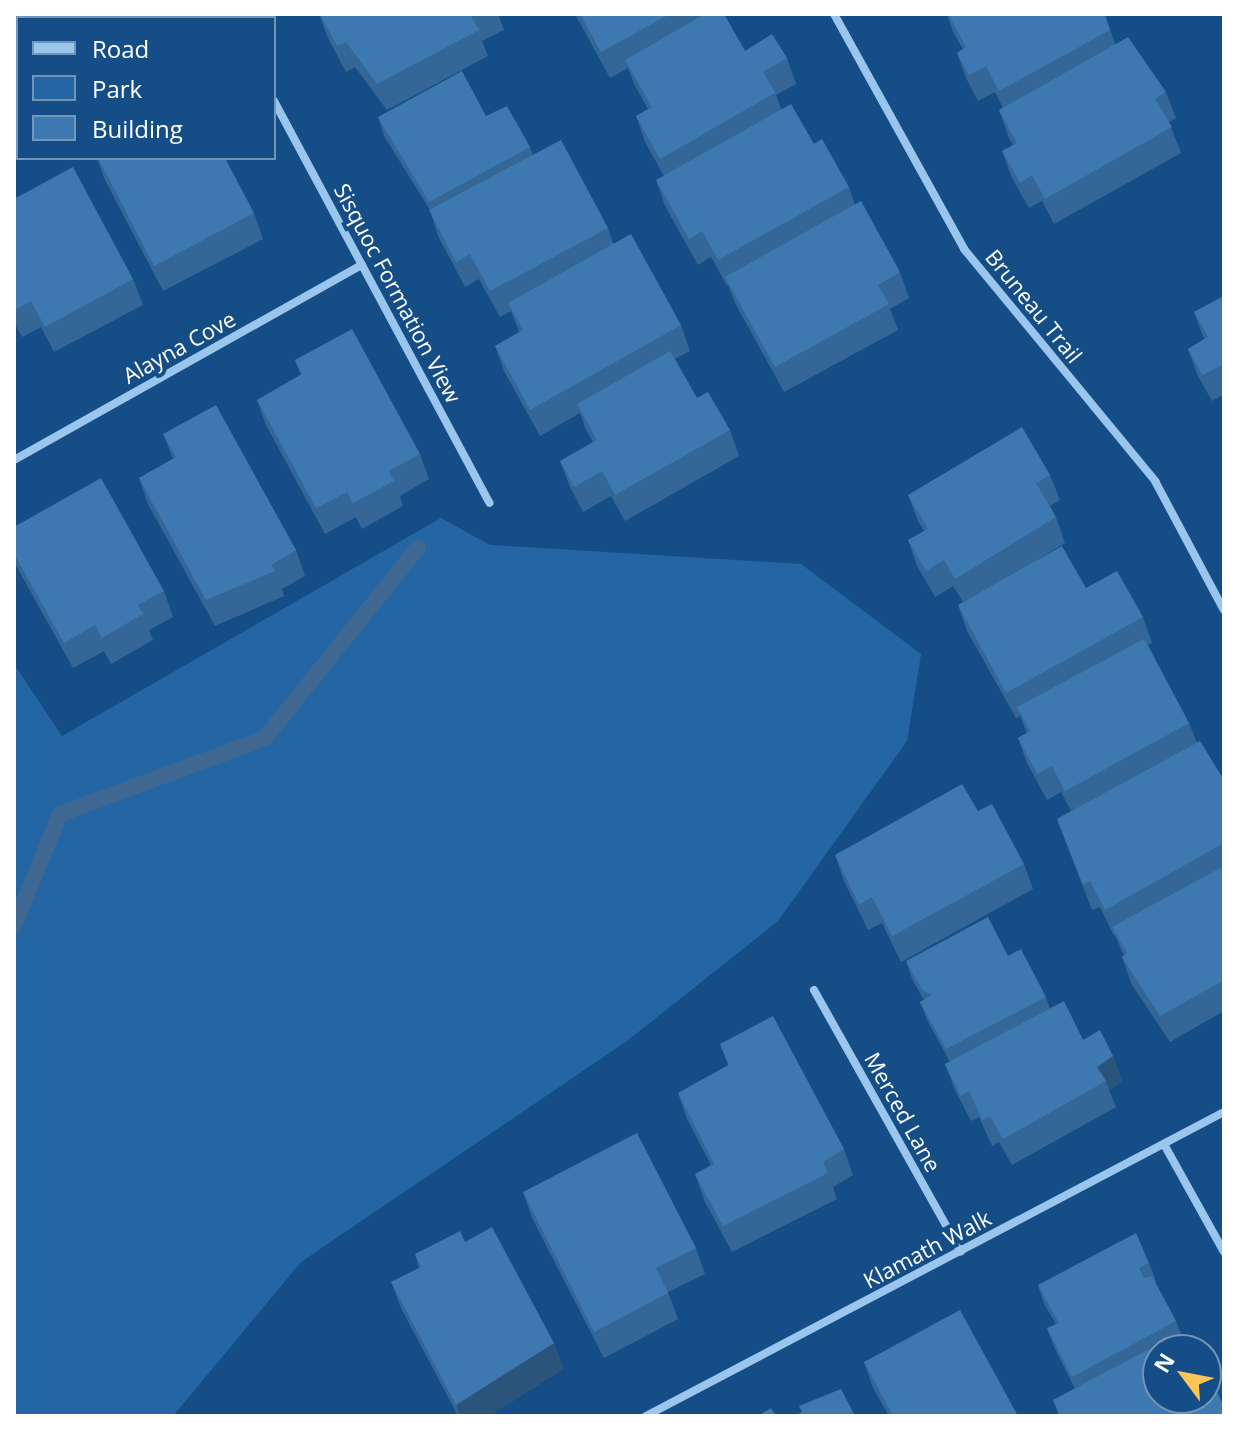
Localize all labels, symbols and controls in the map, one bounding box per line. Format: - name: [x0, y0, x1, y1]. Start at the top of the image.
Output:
- legend: [16, 16, 276, 160]
- text: Road: [92, 32, 149, 65]
- text: Park: [92, 72, 142, 105]
- text: Building: [92, 112, 183, 145]
- street label: Sisquoc Formation View: [329, 179, 467, 407]
- street label: Bruneau Trail: [980, 244, 1088, 368]
- street label: Alayna Cove: [118, 305, 240, 389]
- street label: Merced Lane: [859, 1048, 947, 1176]
- street label: Klamath Walk: [859, 1204, 995, 1294]
- north arrow: [1142, 1334, 1222, 1414]
- text: N: [1146, 1347, 1181, 1378]

